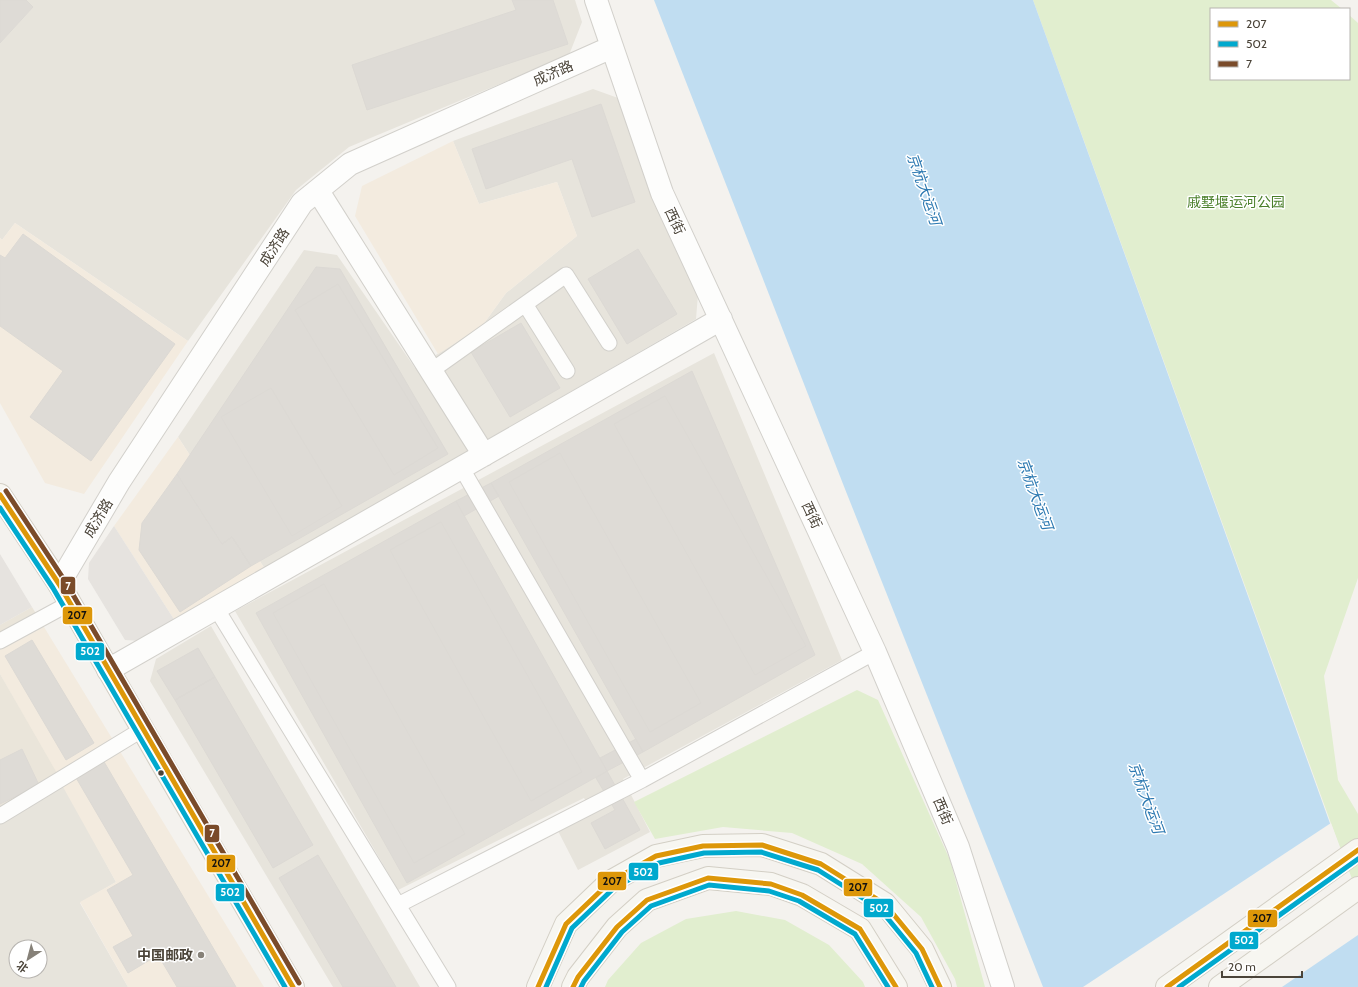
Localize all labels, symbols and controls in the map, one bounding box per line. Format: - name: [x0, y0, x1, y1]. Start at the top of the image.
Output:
- legend: [1210, 8, 1350, 80]
- text: 207: [1246, 16, 1267, 31]
- text: 502: [1246, 36, 1267, 51]
- street label: 成济路: [530, 56, 576, 90]
- text: 7: [1246, 56, 1252, 71]
- water label: 京杭大运河: [903, 151, 946, 230]
- park label: 戚墅堰运河公园: [1187, 193, 1285, 211]
- street label: 西街: [661, 205, 689, 237]
- street label: 成济路: [255, 224, 293, 270]
- water label: 京杭大运河: [1014, 456, 1057, 535]
- street label: 成济路: [79, 495, 117, 541]
- street label: 西街: [798, 499, 826, 531]
- line badge: 7: [60, 576, 76, 595]
- text: 7: [65, 579, 71, 593]
- line badge: 207: [62, 606, 93, 625]
- text: 207: [67, 608, 87, 622]
- line badge: 502: [75, 642, 105, 661]
- text: 502: [80, 644, 100, 658]
- water label: 京杭大运河: [1125, 760, 1168, 839]
- unlabelled marker: [156, 768, 166, 778]
- street label: 西街: [929, 795, 957, 827]
- line badge: 7: [204, 824, 220, 843]
- text: 7: [209, 826, 215, 840]
- line badge: 207: [206, 854, 236, 873]
- text: 207: [211, 856, 231, 870]
- line badge: 502: [628, 862, 659, 881]
- text: 502: [633, 865, 653, 879]
- line badge: 207: [597, 871, 627, 891]
- text: 207: [602, 874, 622, 888]
- line badge: 207: [843, 878, 873, 897]
- text: 207: [848, 880, 868, 894]
- line badge: 502: [215, 883, 245, 902]
- text: 502: [220, 885, 240, 899]
- line badge: 502: [863, 898, 894, 918]
- text: 502: [869, 901, 889, 915]
- line badge: 207: [1247, 909, 1278, 928]
- text: 207: [1252, 911, 1272, 925]
- line badge: 502: [1229, 931, 1259, 950]
- text: 502: [1234, 933, 1254, 947]
- north arrow: [8, 939, 48, 979]
- place label: 中国邮政: [137, 946, 193, 964]
- marker: 中国邮政: [196, 950, 206, 960]
- scale bar: [1222, 953, 1302, 979]
- text: 北: [14, 958, 31, 976]
- text: 20 m: [1228, 959, 1256, 974]

